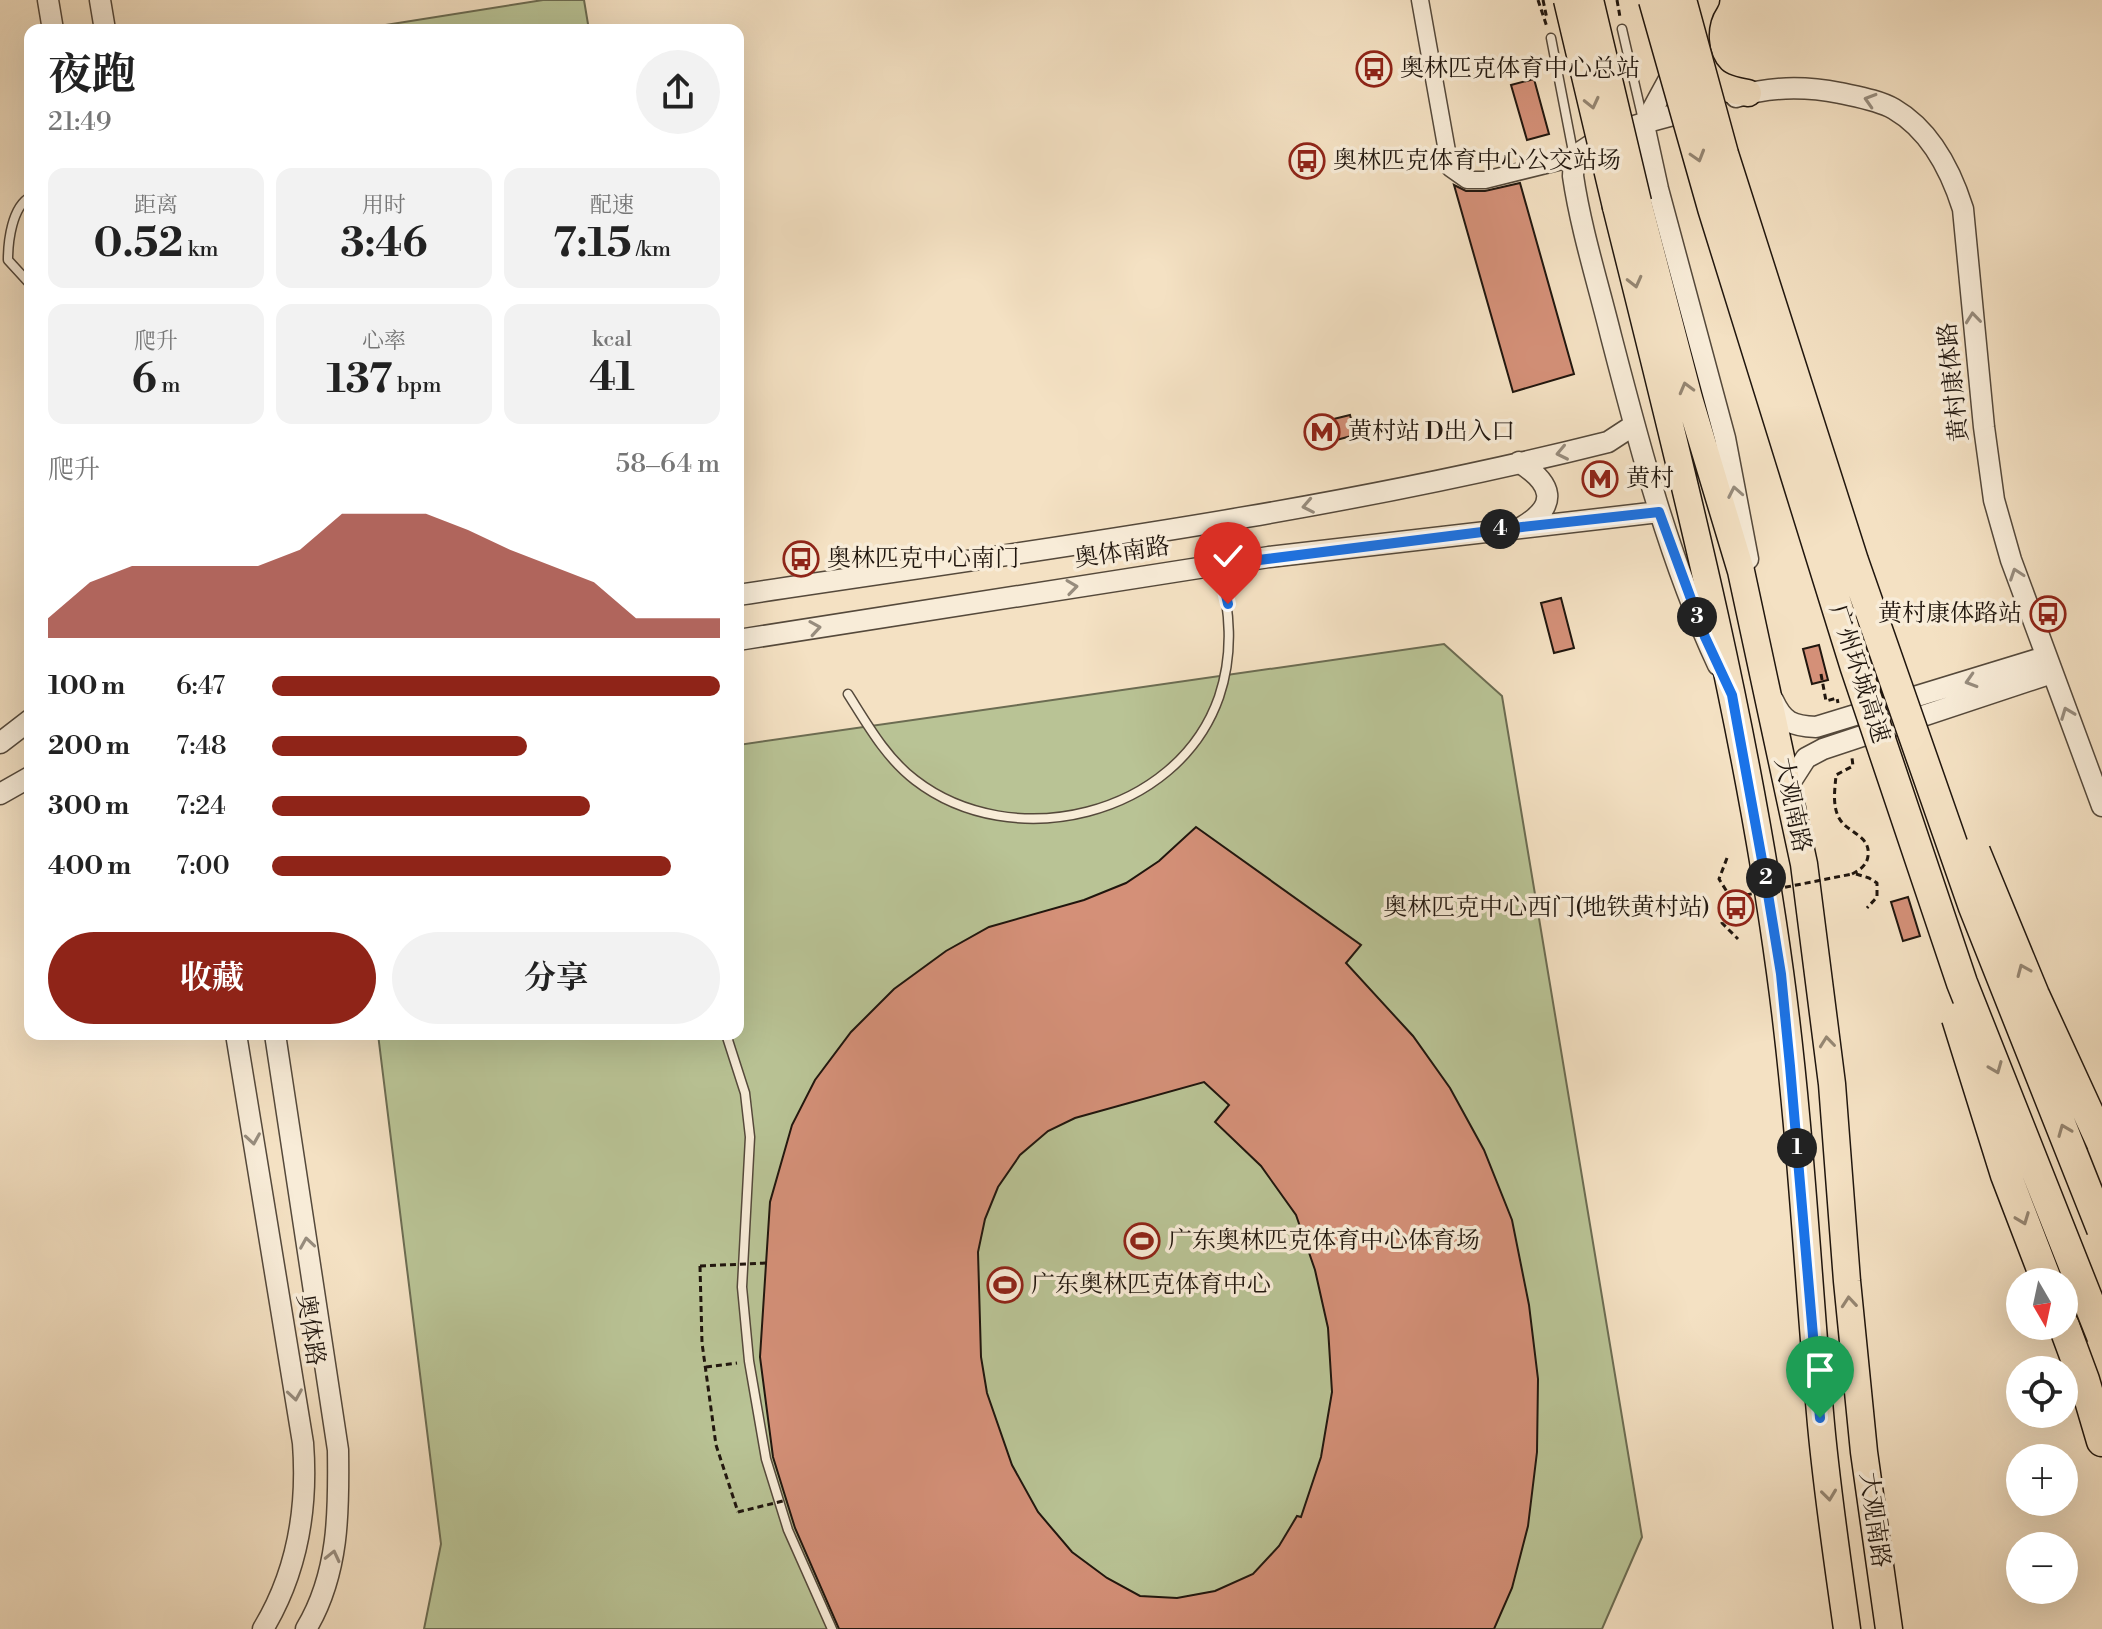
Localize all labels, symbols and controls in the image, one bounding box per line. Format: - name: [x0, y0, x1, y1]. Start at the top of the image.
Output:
- text: 夜跑: [48, 48, 136, 103]
- button: share: [636, 50, 720, 134]
- bus stop icon: 奥林匹克体育中心总站: [1355, 50, 1393, 88]
- place label: 奥林匹克体育中心总站: [1400, 54, 1640, 84]
- one-way arrow: [1864, 94, 1878, 110]
- one-way arrow: [1583, 96, 1600, 109]
- text: 21:49: [48, 106, 111, 138]
- bus stop icon: 奥林匹克体育中心公交站场: [1288, 142, 1326, 180]
- place label: 奥林匹克体育中心公交站场: [1333, 146, 1621, 176]
- one-way arrow: [1689, 149, 1705, 162]
- text: 距离: [134, 192, 178, 219]
- text: 用时: [362, 192, 406, 219]
- text: 配速: [590, 192, 634, 219]
- text: 0.52: [93, 219, 183, 269]
- text: 3:46: [340, 219, 428, 269]
- text: 7:15: [553, 219, 631, 269]
- text: km: [183, 236, 219, 263]
- text: /km: [631, 236, 671, 263]
- one-way arrow: [1625, 275, 1642, 289]
- one-way arrow: [1965, 311, 1982, 324]
- street label: 黄村康体路: [1933, 321, 1975, 443]
- text: kcal: [592, 326, 632, 353]
- text: 爬升: [134, 328, 178, 355]
- text: 心率: [362, 328, 406, 355]
- text: 41: [589, 353, 635, 403]
- text: 6: [131, 355, 157, 405]
- text: 137: [327, 355, 392, 405]
- text: m: [157, 372, 181, 399]
- text: bpm: [392, 372, 441, 399]
- one-way arrow: [1679, 381, 1696, 395]
- metro station icon: 黄村站 D出入口: [1303, 413, 1341, 451]
- place label: 黄村站 D出入口: [1348, 417, 1516, 447]
- one-way arrow: [1556, 444, 1570, 461]
- text: 58–64 m: [616, 448, 720, 480]
- text: 爬升: [48, 454, 100, 486]
- metro station icon: 黄村: [1581, 460, 1619, 498]
- place label: 黄村: [1626, 464, 1674, 494]
- one-way arrow: [1728, 485, 1745, 498]
- one-way arrow: [1301, 496, 1315, 513]
- pin: 4: [1480, 509, 1520, 549]
- text: 4: [1493, 515, 1507, 542]
- pin: [1194, 522, 1262, 604]
- street label: 奥体南路: [1072, 531, 1172, 575]
- icon: check: [1206, 534, 1250, 578]
- bus stop icon: 奥林匹克中心南门: [782, 540, 820, 578]
- place label: 奥林匹克中心南门: [827, 544, 1019, 574]
- one-way arrow: [2009, 568, 2025, 582]
- one-way arrow: [1065, 579, 1079, 596]
- bus stop icon: 黄村康体路站: [2029, 595, 2067, 633]
- pin: 3: [1677, 597, 1717, 637]
- place label: 黄村康体路站: [1878, 599, 2022, 629]
- street label: 广州环城高速: [1822, 601, 1896, 747]
- text: 3: [1690, 603, 1704, 630]
- one-way arrow: [808, 620, 822, 637]
- text: 100 m: [48, 670, 125, 702]
- text: 6:47: [176, 670, 225, 702]
- one-way arrow: [1965, 672, 1978, 688]
- one-way arrow: [2060, 707, 2077, 721]
- text: 200 m: [48, 730, 130, 762]
- text: 7:48: [176, 730, 227, 762]
- street label: 大观南路: [1767, 755, 1817, 855]
- text: 300 m: [48, 790, 129, 822]
- text: 7:24: [176, 790, 226, 822]
- text: 400 m: [48, 850, 131, 882]
- text: 7:00: [176, 850, 230, 882]
- pin: 2: [1746, 858, 1786, 898]
- text: 2: [1759, 864, 1773, 891]
- bus stop icon: 奥林匹克中心西门(地铁黄村站): [1717, 889, 1755, 927]
- place label: 奥林匹克中心西门(地铁黄村站): [1383, 893, 1710, 923]
- button: 收藏: [48, 932, 376, 1024]
- button: 分享: [392, 932, 720, 1024]
- one-way arrow: [2017, 964, 2033, 979]
- one-way arrow: [1819, 1036, 1836, 1049]
- one-way arrow: [1987, 1060, 2003, 1074]
- one-way arrow: [2057, 1124, 2074, 1138]
- pin: 1: [1777, 1128, 1817, 1168]
- one-way arrow: [244, 1132, 261, 1145]
- text: 1: [1792, 1134, 1802, 1161]
- one-way arrow: [2013, 1211, 2030, 1225]
- sports icon: 广东奥林匹克体育中心体育场: [1123, 1222, 1161, 1260]
- place label: 广东奥林匹克体育中心体育场: [1168, 1226, 1480, 1256]
- one-way arrow: [299, 1236, 316, 1250]
- sports icon: 广东奥林匹克体育中心: [986, 1266, 1024, 1304]
- north arrow: [2006, 1268, 2078, 1340]
- map controls: [2006, 1268, 2078, 1604]
- place label: 广东奥林匹克体育中心: [1031, 1270, 1271, 1300]
- street label: 奥体路: [290, 1292, 330, 1368]
- one-way arrow: [1840, 1295, 1857, 1308]
- pin: [1786, 1336, 1854, 1418]
- icon: arrive: [1798, 1348, 1842, 1392]
- button: locate: [2006, 1356, 2078, 1428]
- one-way arrow: [286, 1388, 303, 1402]
- button: +: [2006, 1444, 2078, 1516]
- street label: 大观南路: [1852, 1470, 1896, 1570]
- one-way arrow: [1820, 1488, 1837, 1501]
- button: −: [2006, 1532, 2078, 1604]
- one-way arrow: [324, 1550, 341, 1564]

